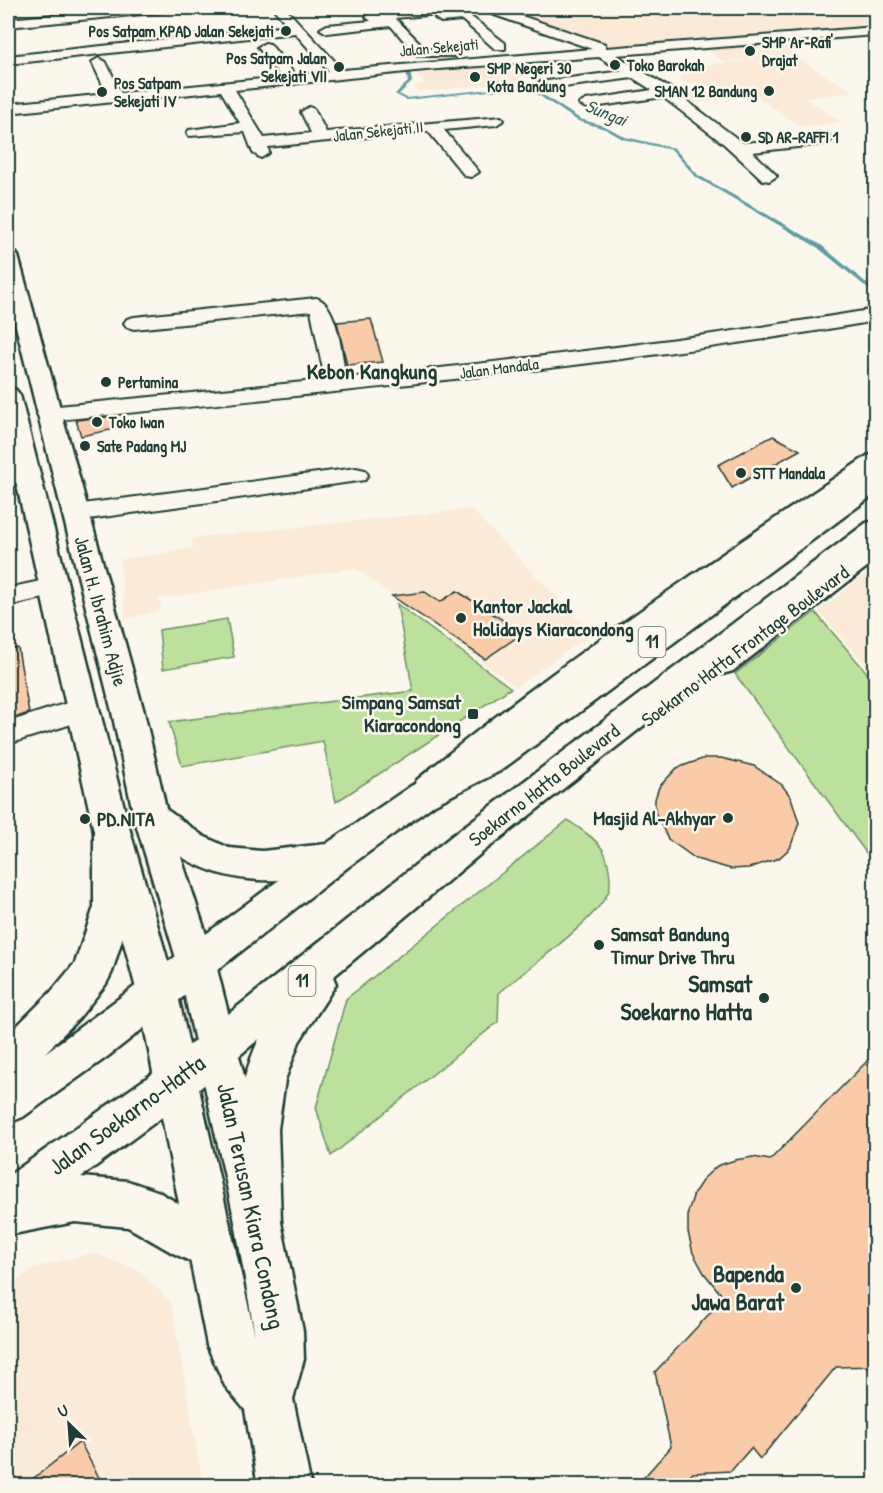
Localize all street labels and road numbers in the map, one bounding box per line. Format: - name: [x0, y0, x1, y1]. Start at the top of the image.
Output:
- street label: Jalan Sekejati: [398, 33, 480, 61]
- street label: Jalan Sekejati II: [332, 115, 424, 147]
- street label: Jalan Mandala: [458, 352, 540, 384]
- street label: Jalan H. Ibrahim Adjie: [68, 533, 135, 689]
- street label: Soekarno Hatta Frontage Boulevard: [635, 558, 854, 733]
- road number: 11: [638, 627, 666, 657]
- street label: Soekarno Hatta Boulevard: [463, 717, 625, 852]
- road number: 11: [288, 966, 316, 996]
- street label: Jalan Soekarno-Hatta: [42, 1047, 211, 1182]
- street label: Jalan Terusan Kiara Condong: [210, 1080, 294, 1332]

